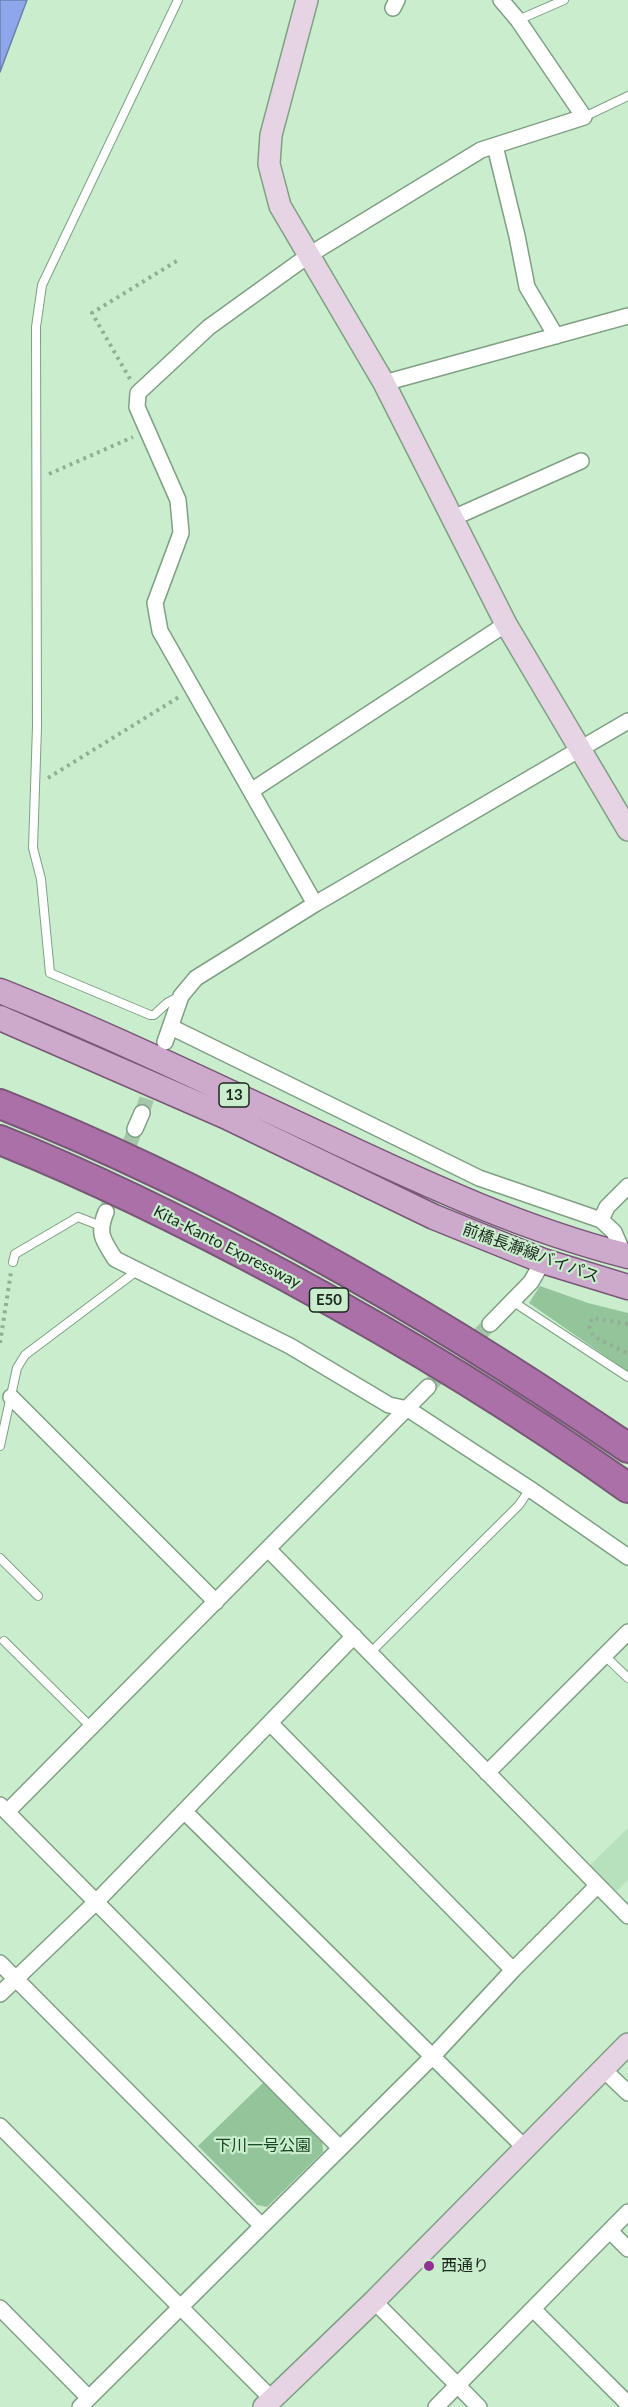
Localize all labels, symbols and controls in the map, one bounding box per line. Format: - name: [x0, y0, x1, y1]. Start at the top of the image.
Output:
- road number: 13: [219, 1083, 249, 1107]
- street label: Kita-Kanto Expressway: [150, 1202, 304, 1292]
- street label: 前橋長瀞線バイパス: [460, 1219, 602, 1287]
- road number: E50: [310, 1288, 348, 1312]
- park label: 下川一号公園: [215, 2136, 311, 2156]
- place label: 西通り: [441, 2256, 489, 2276]
- marker: 西通り: [422, 2259, 436, 2273]

